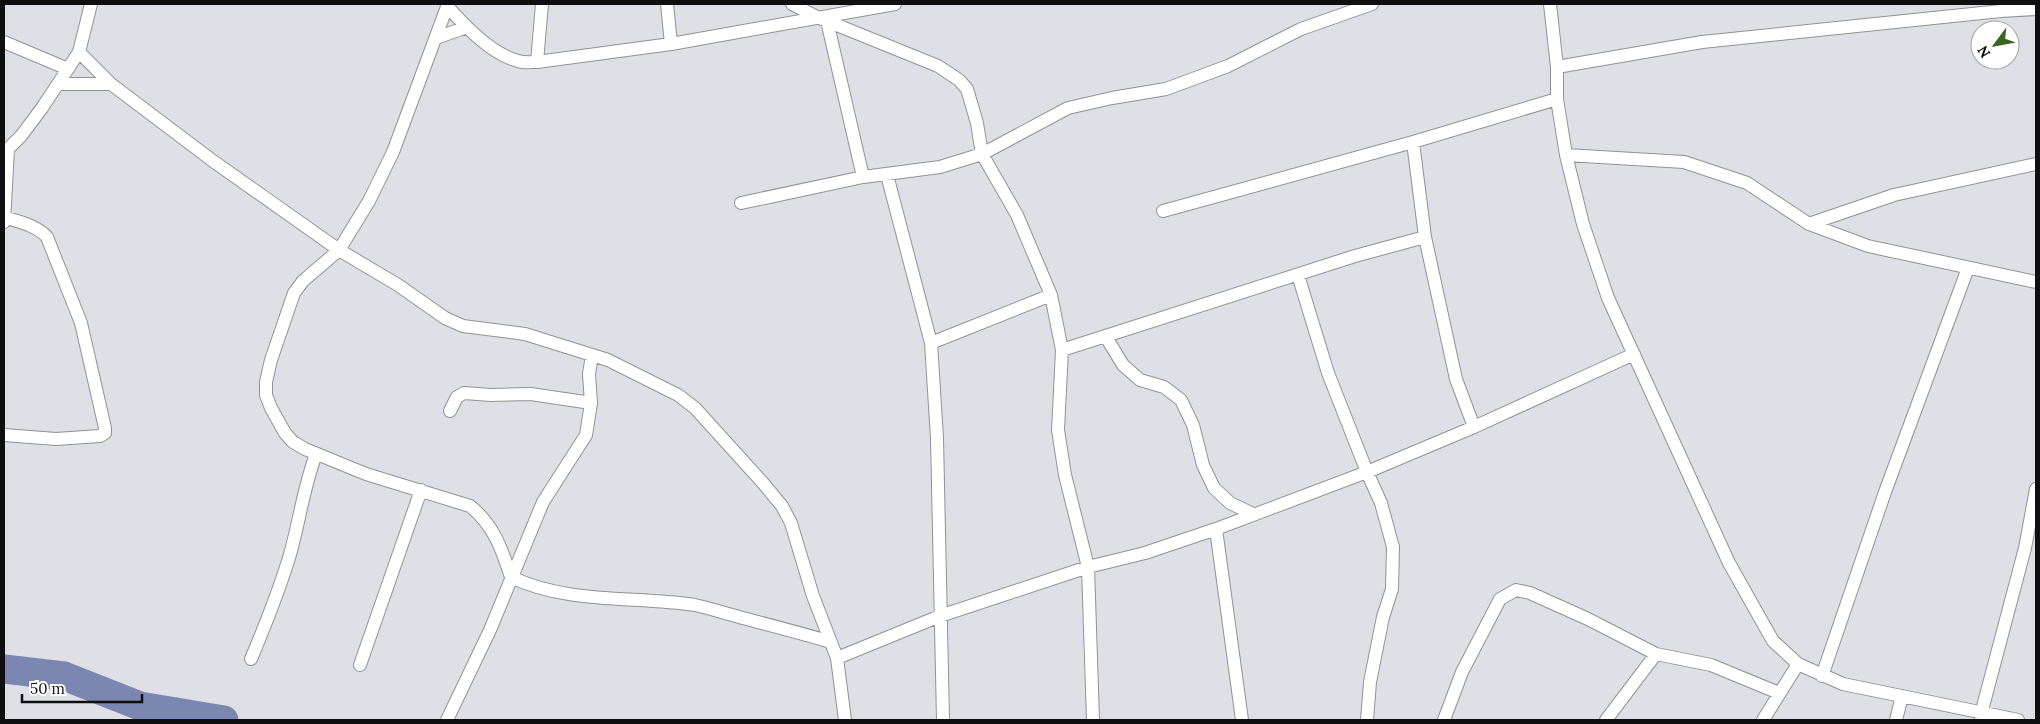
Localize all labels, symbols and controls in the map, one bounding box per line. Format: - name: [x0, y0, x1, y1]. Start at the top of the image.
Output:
- north arrow: [1970, 20, 2020, 70]
- text: N: [1973, 42, 1994, 61]
- scale bar: [22, 672, 142, 704]
- text: 50 m: [30, 679, 65, 698]

